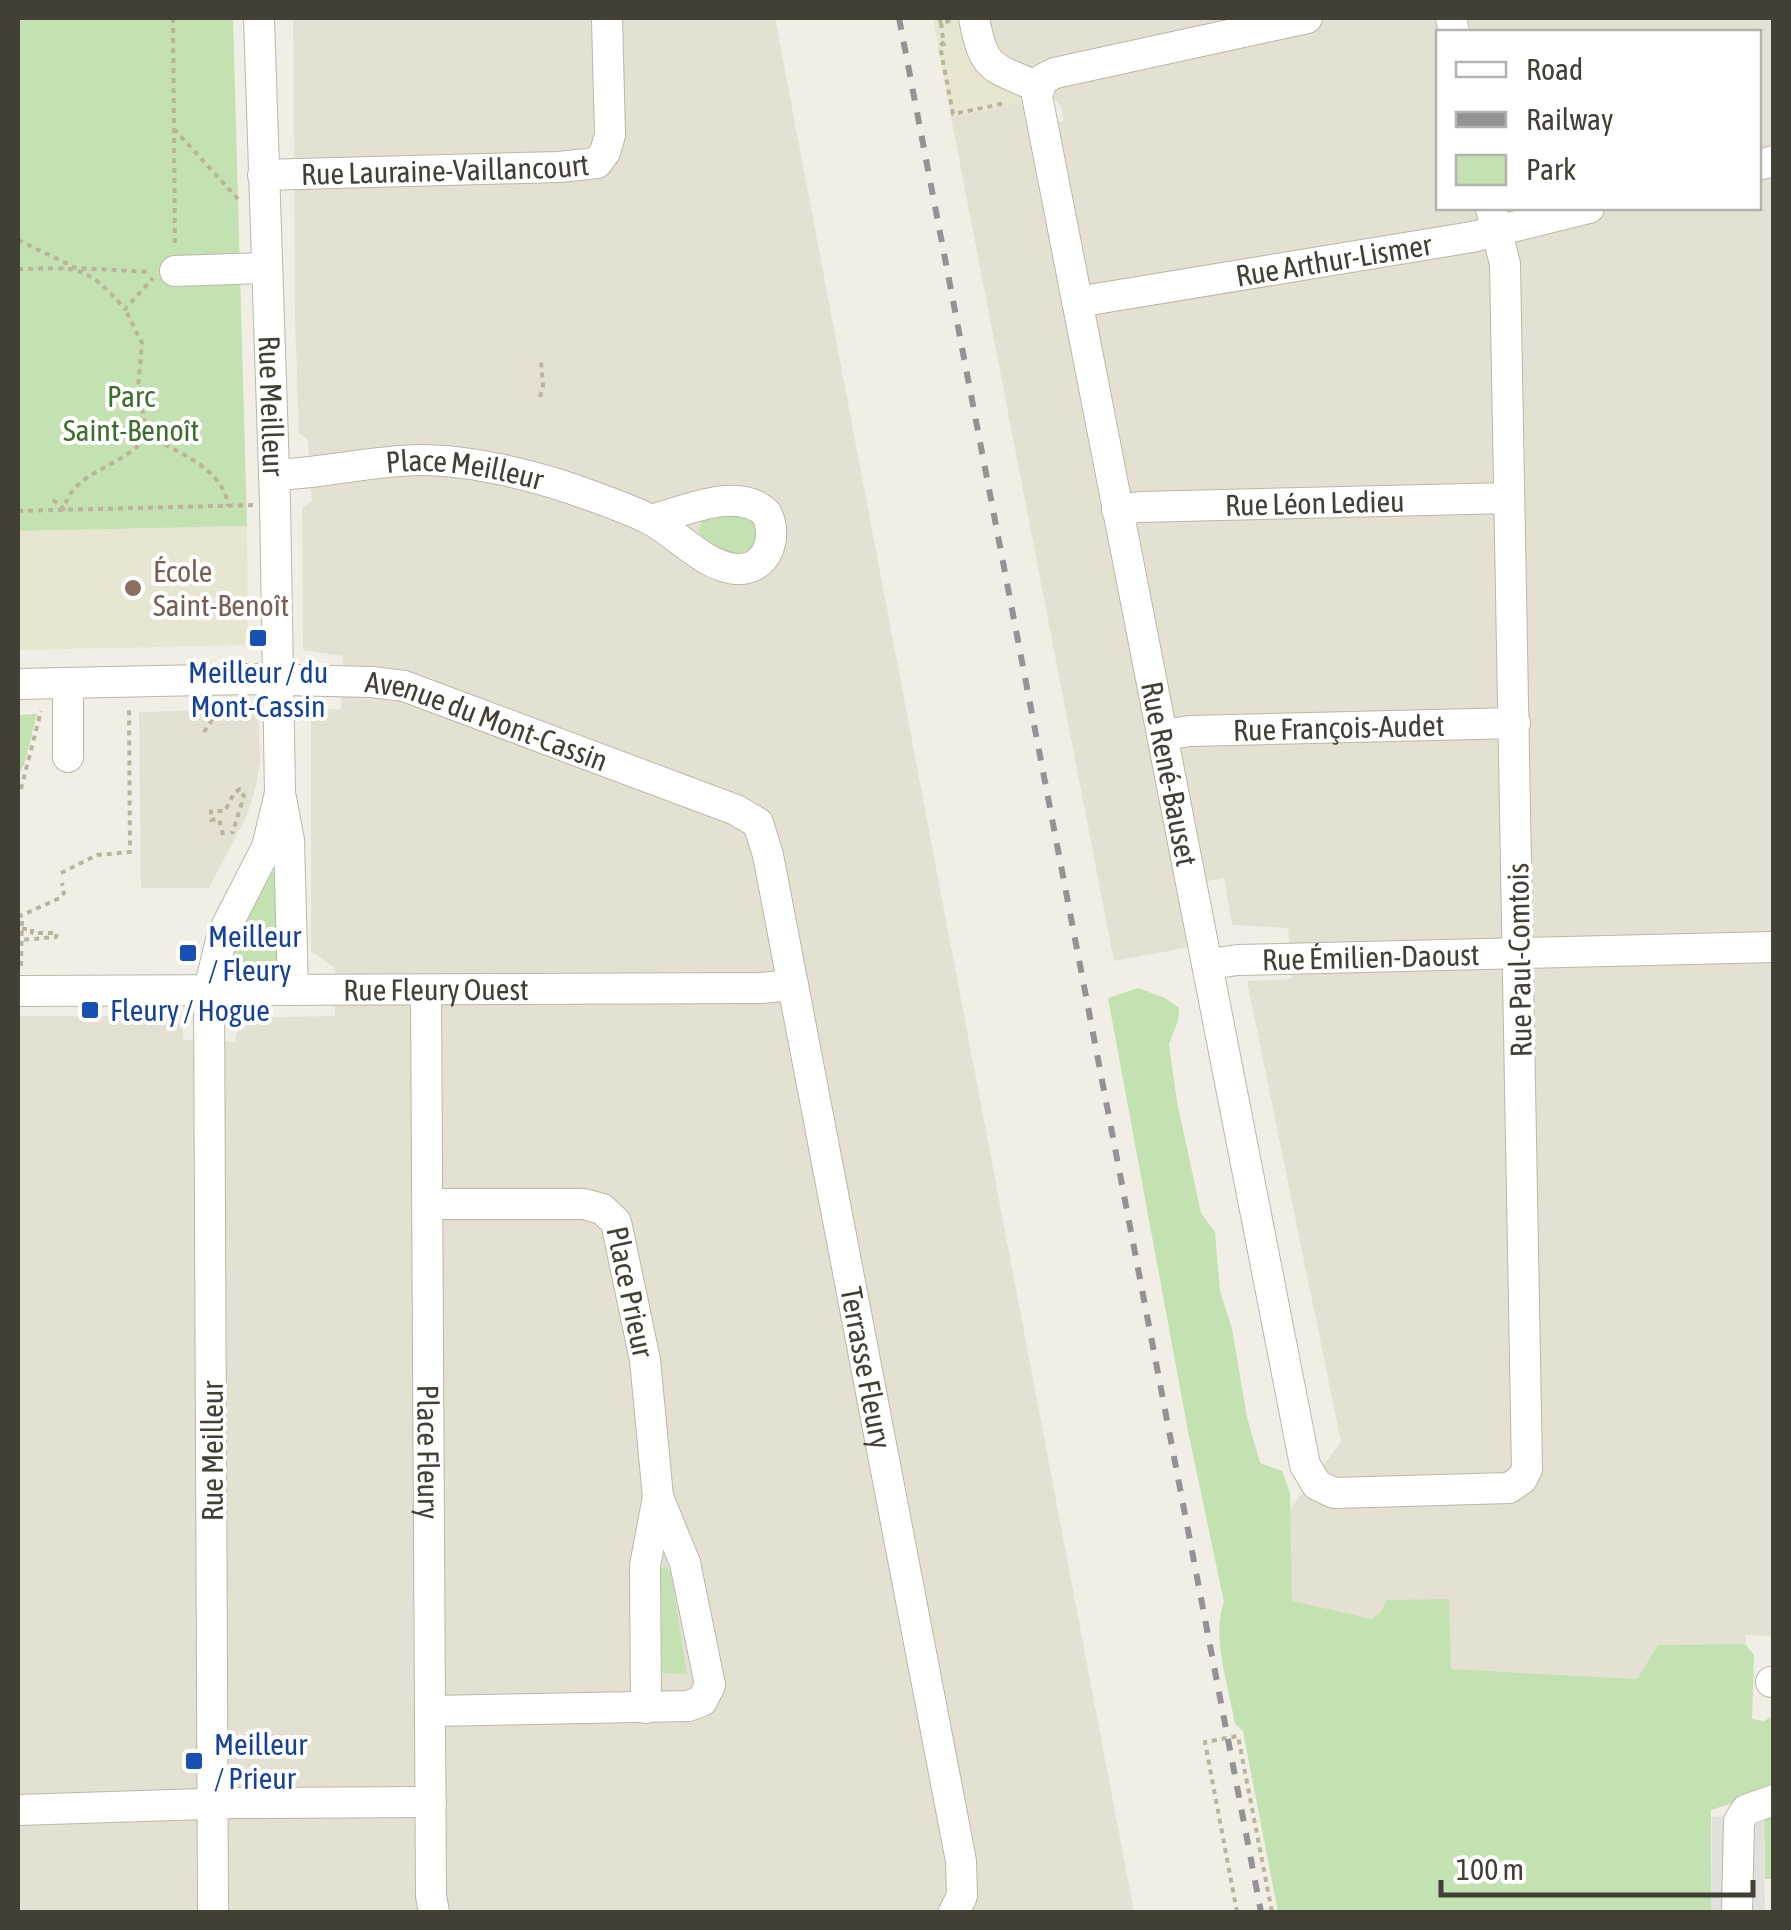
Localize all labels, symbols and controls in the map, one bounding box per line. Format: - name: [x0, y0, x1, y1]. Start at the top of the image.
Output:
- legend: [1436, 30, 1761, 210]
- text: Road: [1526, 52, 1583, 86]
- text: Railway: [1526, 102, 1613, 136]
- street label: Rue Lauraine-Vaillancourt: [300, 147, 591, 191]
- text: Park: [1526, 152, 1576, 186]
- street label: Rue Arthur-Lismer: [1233, 227, 1435, 293]
- street label: Rue Meilleur: [253, 335, 291, 478]
- park label: Parc Saint-Benoît: [63, 379, 199, 447]
- street label: Place Meilleur: [384, 443, 548, 496]
- street label: Rue Léon Ledieu: [1225, 484, 1405, 522]
- place label: École Saint-Benoît: [153, 554, 289, 622]
- marker: École Saint-Benoît: [122, 577, 144, 599]
- marker: Meilleur / du Mont-Cassin: [247, 627, 269, 649]
- place label: Meilleur / du Mont-Cassin: [188, 655, 328, 723]
- street label: Avenue du Mont-Cassin: [363, 664, 612, 778]
- street label: Rue René-Bauset: [1135, 679, 1204, 869]
- street label: Rue François-Audet: [1233, 708, 1445, 747]
- street label: Rue Paul-Comtois: [1500, 863, 1538, 1057]
- place label: Meilleur / Fleury: [208, 919, 302, 987]
- street label: Rue Émilien-Daoust: [1261, 937, 1480, 976]
- marker: Meilleur / Fleury: [177, 942, 199, 964]
- street label: Rue Fleury Ouest: [343, 972, 529, 1007]
- place label: Fleury / Hogue: [110, 993, 270, 1027]
- marker: Fleury / Hogue: [79, 999, 101, 1021]
- street label: Place Prieur: [600, 1223, 661, 1361]
- street label: Terrasse Fleury: [834, 1284, 899, 1452]
- street label: Rue Meilleur: [195, 1380, 229, 1521]
- street label: Place Fleury: [411, 1385, 446, 1519]
- place label: Meilleur / Prieur: [214, 1727, 308, 1795]
- marker: Meilleur / Prieur: [183, 1750, 205, 1772]
- scale bar: [1441, 1835, 1754, 1897]
- text: 100 m: [1456, 1852, 1524, 1886]

